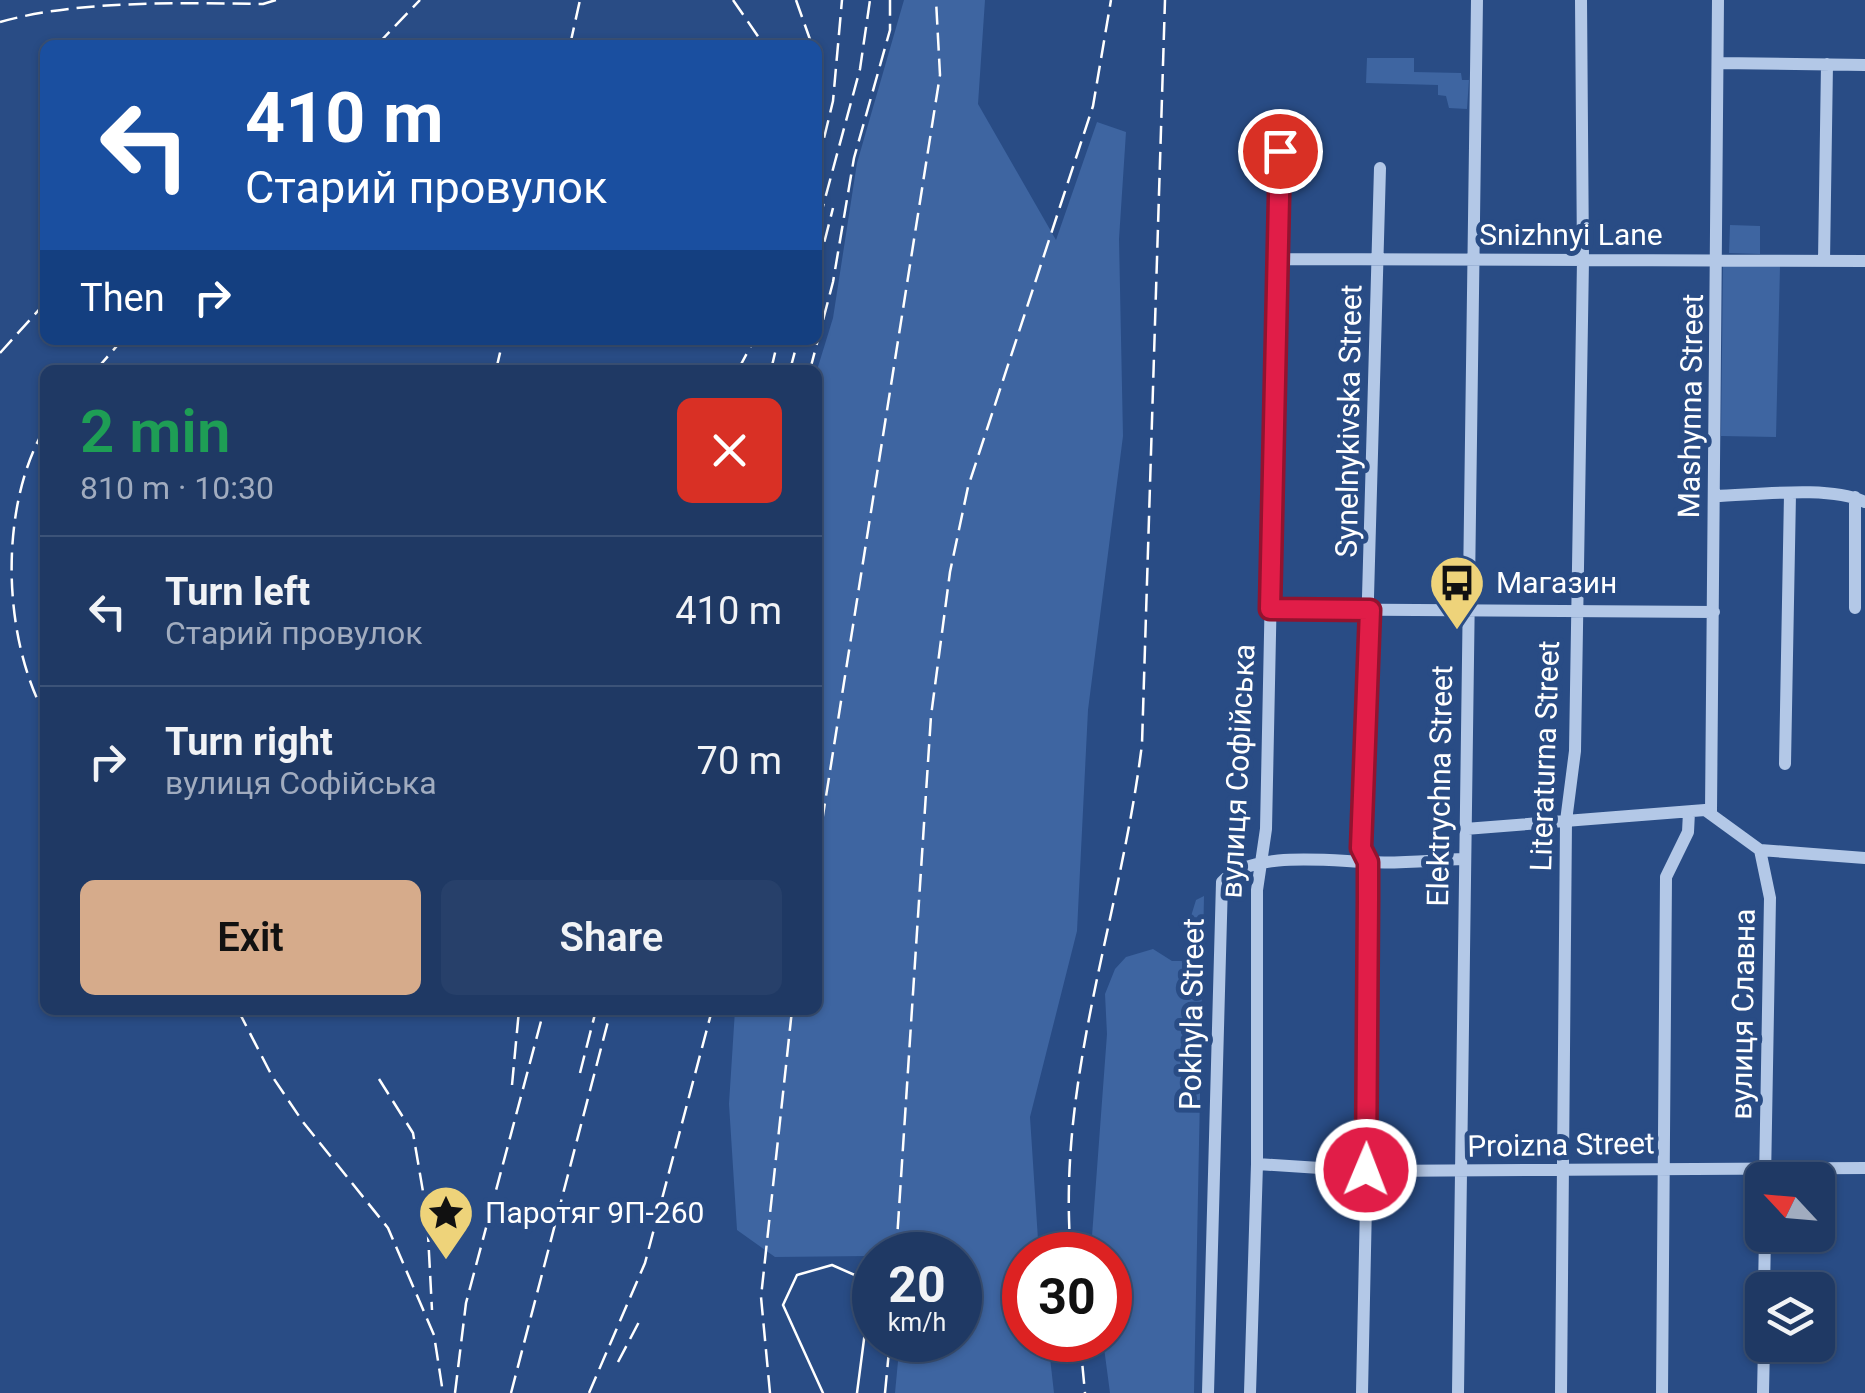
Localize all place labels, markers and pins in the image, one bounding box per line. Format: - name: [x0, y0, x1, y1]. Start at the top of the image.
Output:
- pin: [1238, 109, 1323, 194]
- bus stop icon: Магазин: [1427, 553, 1487, 632]
- place label: Магазин: [1496, 565, 1617, 600]
- place icon: Паротяг 9П-260: [416, 1183, 476, 1262]
- place label: Паротяг 9П-260: [485, 1195, 704, 1230]

